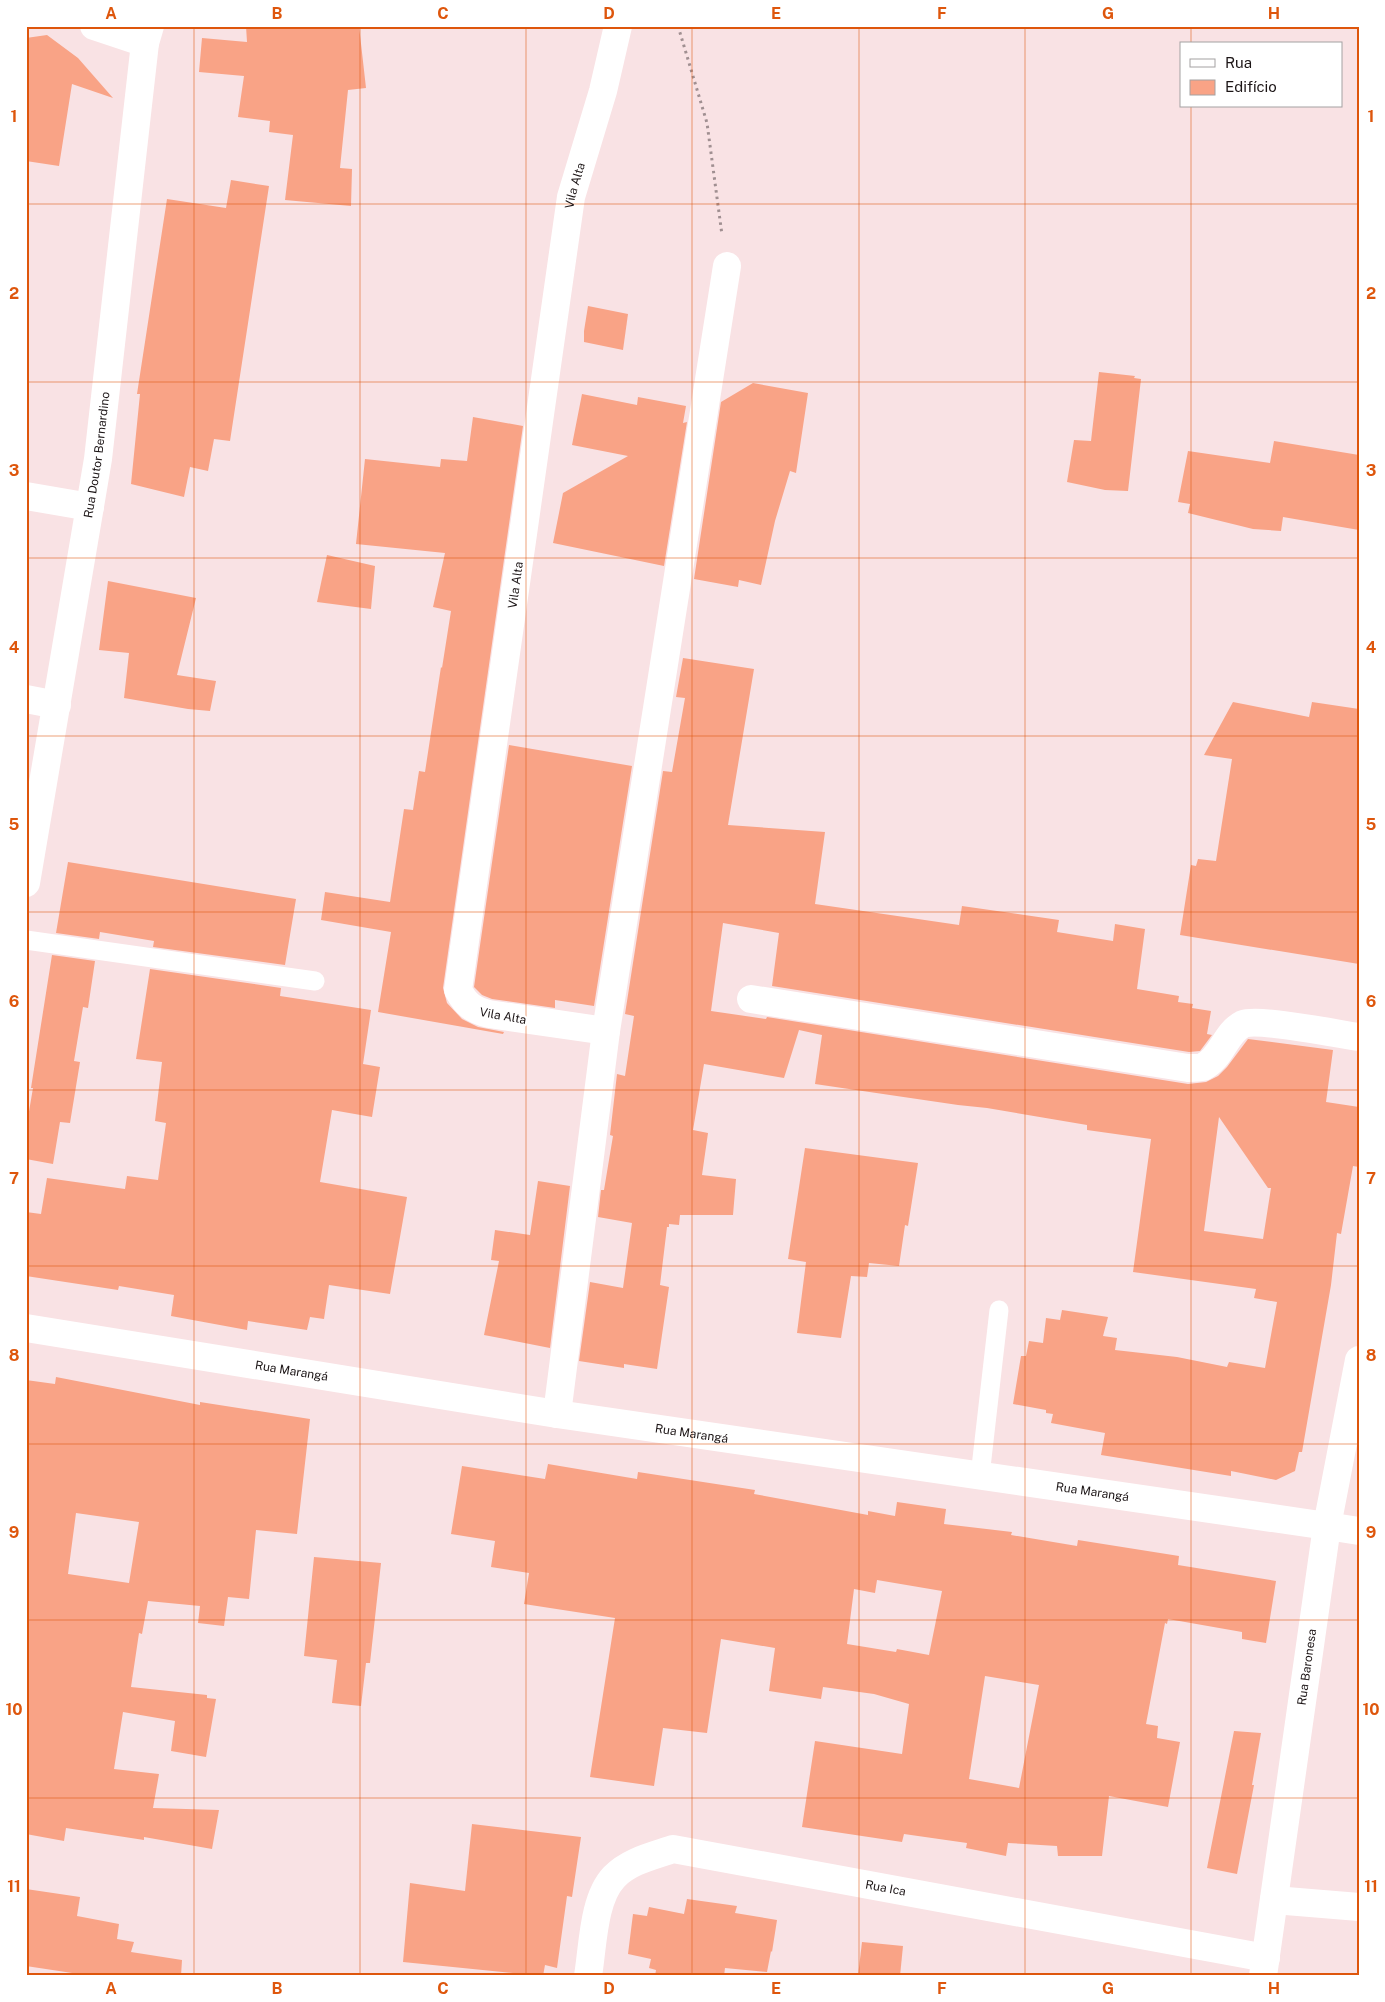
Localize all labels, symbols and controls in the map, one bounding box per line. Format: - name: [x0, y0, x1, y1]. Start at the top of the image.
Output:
- text: A: [105, 4, 117, 23]
- text: B: [272, 4, 283, 23]
- text: C: [437, 4, 449, 23]
- text: D: [603, 4, 615, 23]
- text: E: [771, 4, 781, 23]
- text: F: [937, 4, 947, 23]
- text: G: [1102, 4, 1114, 23]
- text: H: [1268, 4, 1280, 23]
- legend: [1180, 42, 1342, 108]
- text: Rua: [1225, 54, 1252, 71]
- text: Edifício: [1225, 78, 1277, 95]
- text: 1: [11, 107, 17, 126]
- text: 1: [1368, 107, 1374, 126]
- street label: Vila Alta: [562, 161, 588, 210]
- text: 2: [9, 284, 19, 303]
- text: 2: [1366, 284, 1376, 303]
- street label: Rua Doutor Bernardino: [81, 391, 113, 519]
- text: 3: [9, 461, 19, 480]
- text: 3: [1366, 461, 1376, 480]
- street label: Vila Alta: [505, 561, 526, 609]
- text: 4: [9, 638, 20, 657]
- text: 4: [1366, 638, 1377, 657]
- text: 5: [9, 815, 20, 834]
- text: 5: [1366, 815, 1377, 834]
- text: 6: [9, 992, 19, 1011]
- text: 6: [1366, 992, 1376, 1011]
- street label: Vila Alta: [479, 1005, 527, 1027]
- text: 7: [9, 1169, 19, 1188]
- text: 7: [1366, 1169, 1376, 1188]
- text: 8: [9, 1346, 20, 1365]
- text: 8: [1366, 1346, 1377, 1365]
- street label: Rua Marangá: [254, 1358, 329, 1384]
- street label: Rua Marangá: [654, 1421, 729, 1446]
- street label: Rua Marangá: [1055, 1480, 1130, 1504]
- text: 9: [9, 1523, 19, 1542]
- text: 9: [1366, 1523, 1376, 1542]
- street label: Rua Baronesa: [1295, 1628, 1319, 1706]
- text: 10: [5, 1700, 23, 1719]
- text: 10: [1362, 1700, 1380, 1719]
- text: 11: [7, 1877, 21, 1896]
- street label: Rua Ica: [864, 1877, 907, 1899]
- text: 11: [1364, 1877, 1378, 1896]
- text: A: [105, 1979, 117, 1998]
- text: B: [272, 1979, 283, 1998]
- text: C: [437, 1979, 449, 1998]
- text: D: [603, 1979, 615, 1998]
- text: E: [771, 1979, 781, 1998]
- text: F: [937, 1979, 947, 1998]
- text: G: [1102, 1979, 1114, 1998]
- text: H: [1268, 1979, 1280, 1998]

